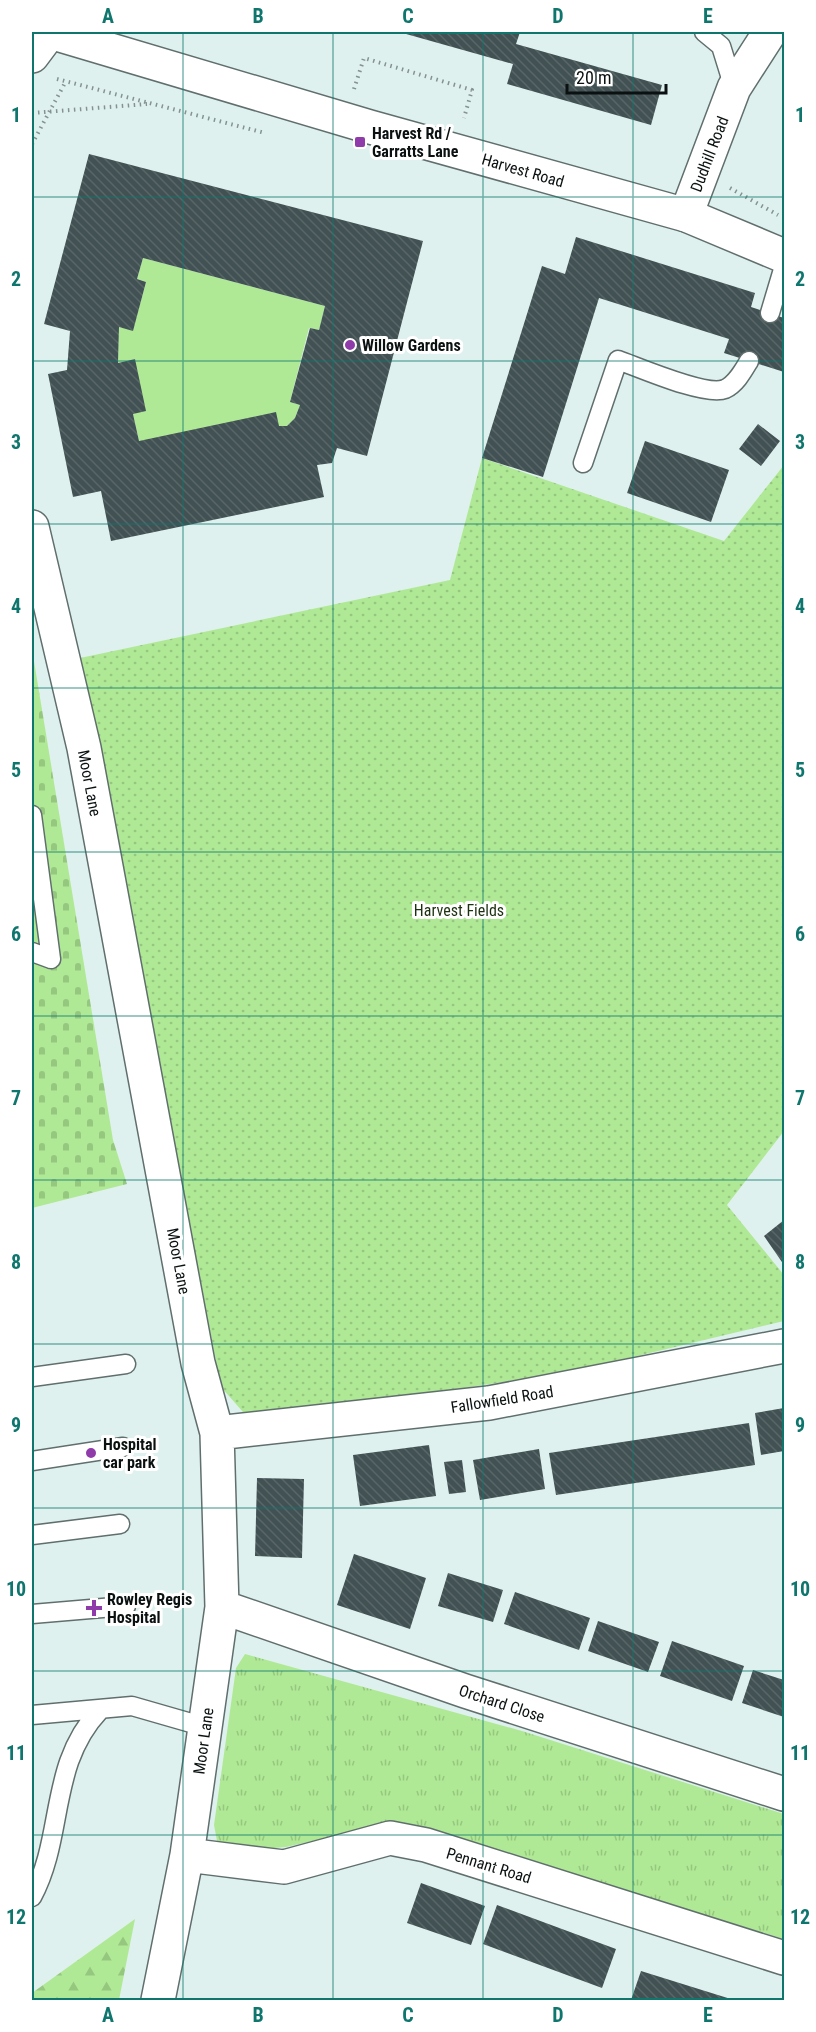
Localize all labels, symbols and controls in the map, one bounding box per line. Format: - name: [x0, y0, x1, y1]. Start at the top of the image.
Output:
- text: A: [102, 4, 114, 28]
- text: B: [252, 4, 264, 28]
- text: C: [402, 4, 414, 28]
- text: D: [552, 4, 564, 28]
- text: E: [703, 4, 713, 28]
- scale bar: [567, 57, 666, 95]
- text: 20 m: [576, 67, 611, 88]
- text: 1: [11, 103, 21, 127]
- text: 1: [795, 103, 805, 127]
- street label: Dudhill Road: [686, 114, 733, 195]
- place label: Harvest Rd / Garratts Lane: [372, 124, 459, 161]
- marker: Harvest Rd / Garratts Lane: [353, 135, 367, 149]
- street label: Harvest Road: [480, 150, 566, 191]
- text: 2: [11, 267, 21, 291]
- text: 2: [795, 267, 805, 291]
- place label: Willow Gardens: [362, 336, 461, 355]
- marker: Willow Gardens: [343, 338, 357, 352]
- text: 3: [11, 430, 21, 454]
- text: 3: [795, 430, 805, 454]
- text: 4: [11, 594, 21, 618]
- text: 4: [795, 594, 805, 618]
- street label: Moor Lane: [74, 748, 105, 818]
- text: 5: [11, 758, 21, 782]
- text: 5: [795, 758, 805, 782]
- park label: Harvest Fields: [414, 901, 504, 920]
- text: 6: [11, 922, 21, 946]
- text: 6: [795, 922, 805, 946]
- text: 7: [11, 1086, 21, 1110]
- text: 7: [795, 1086, 805, 1110]
- street label: Moor Lane: [163, 1226, 194, 1296]
- text: 8: [11, 1250, 21, 1274]
- text: 8: [795, 1250, 805, 1274]
- street label: Fallowfield Road: [449, 1382, 555, 1417]
- text: 9: [11, 1413, 21, 1437]
- text: 9: [795, 1413, 805, 1437]
- place label: Hospital car park: [103, 1435, 156, 1472]
- marker: Hospital car park: [84, 1446, 98, 1460]
- text: 10: [6, 1577, 26, 1601]
- text: 10: [790, 1577, 810, 1601]
- place label: Rowley Regis Hospital: [107, 1590, 192, 1627]
- marker: Rowley Regis Hospital: [85, 1599, 103, 1617]
- street label: Orchard Close: [457, 1681, 547, 1726]
- street label: Moor Lane: [189, 1706, 218, 1776]
- text: 11: [6, 1741, 26, 1765]
- text: 11: [790, 1741, 810, 1765]
- street label: Pennant Road: [444, 1844, 534, 1887]
- text: 12: [6, 1905, 26, 1929]
- text: 12: [790, 1905, 810, 1929]
- text: A: [102, 2003, 114, 2027]
- text: B: [252, 2003, 264, 2027]
- text: C: [402, 2003, 414, 2027]
- text: D: [552, 2003, 564, 2027]
- text: E: [703, 2003, 713, 2027]

